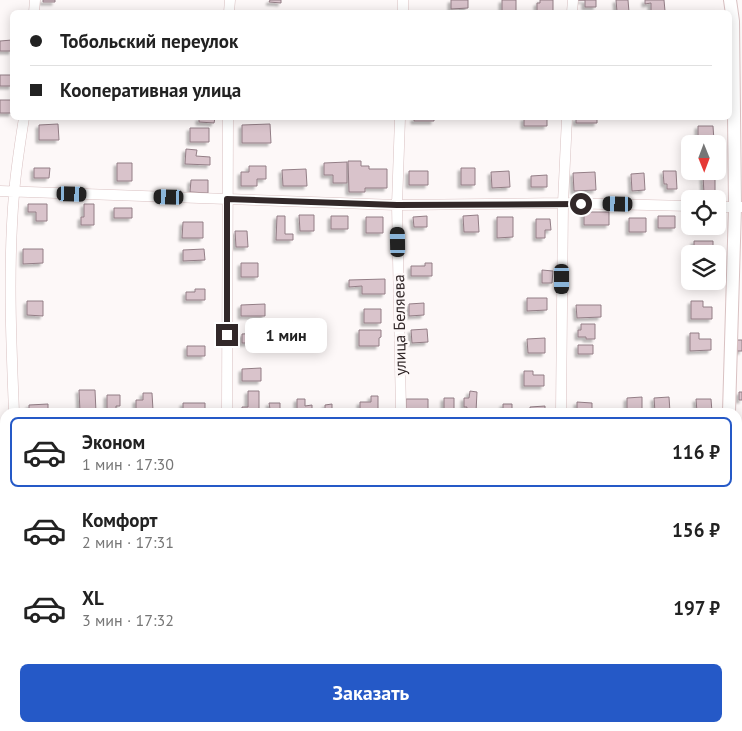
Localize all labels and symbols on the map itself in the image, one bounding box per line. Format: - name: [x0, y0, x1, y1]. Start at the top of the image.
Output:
- north arrow: [681, 135, 726, 180]
- car: [56, 186, 87, 202]
- car: [153, 189, 184, 205]
- route start: [570, 193, 592, 215]
- car: [602, 196, 633, 212]
- car: [390, 227, 405, 257]
- car: [554, 264, 569, 294]
- street label: улица Беляева: [388, 274, 410, 376]
- callout: 1 мин: [244, 318, 327, 352]
- route end: [216, 324, 238, 346]

